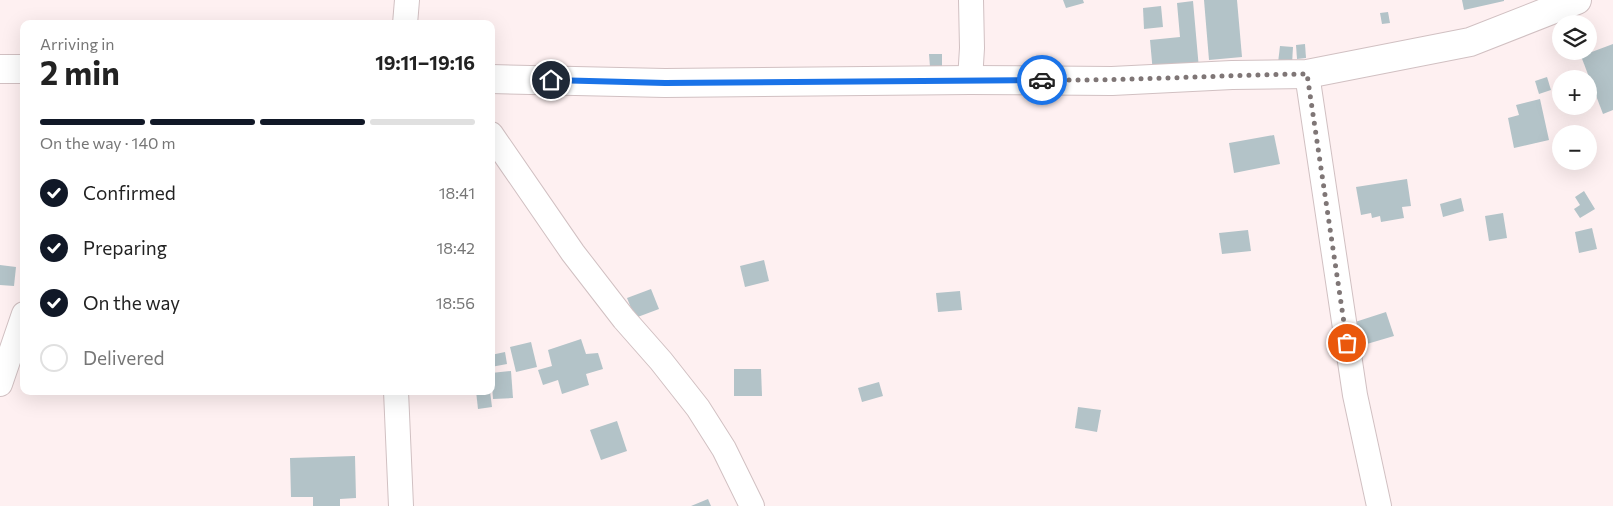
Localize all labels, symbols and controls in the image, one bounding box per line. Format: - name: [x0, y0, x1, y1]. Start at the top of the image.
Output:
- map controls: [1552, 15, 1597, 170]
- button: layers: [1552, 15, 1597, 60]
- text: Arriving in: [40, 34, 114, 53]
- text: 19:11–19:16: [375, 51, 475, 74]
- text: 2 min: [40, 52, 120, 92]
- courier: [1017, 55, 1067, 105]
- pin: [530, 59, 572, 101]
- icon: home: [537, 66, 565, 94]
- icon: car: [1028, 66, 1056, 94]
- button: +: [1552, 70, 1597, 115]
- button: −: [1552, 125, 1597, 170]
- text: On the way · 140 m: [40, 133, 175, 152]
- icon: check: [40, 179, 68, 207]
- text: Confirmed: [83, 181, 176, 204]
- text: 18:41: [439, 183, 475, 202]
- icon: check: [40, 234, 68, 262]
- text: Preparing: [83, 236, 167, 259]
- text: 18:42: [436, 238, 475, 257]
- icon: check: [40, 289, 68, 317]
- text: On the way: [83, 291, 180, 314]
- text: 18:56: [436, 293, 475, 312]
- pin: [1326, 322, 1368, 364]
- icon: bag: [1333, 329, 1361, 357]
- text: Delivered: [83, 346, 164, 369]

